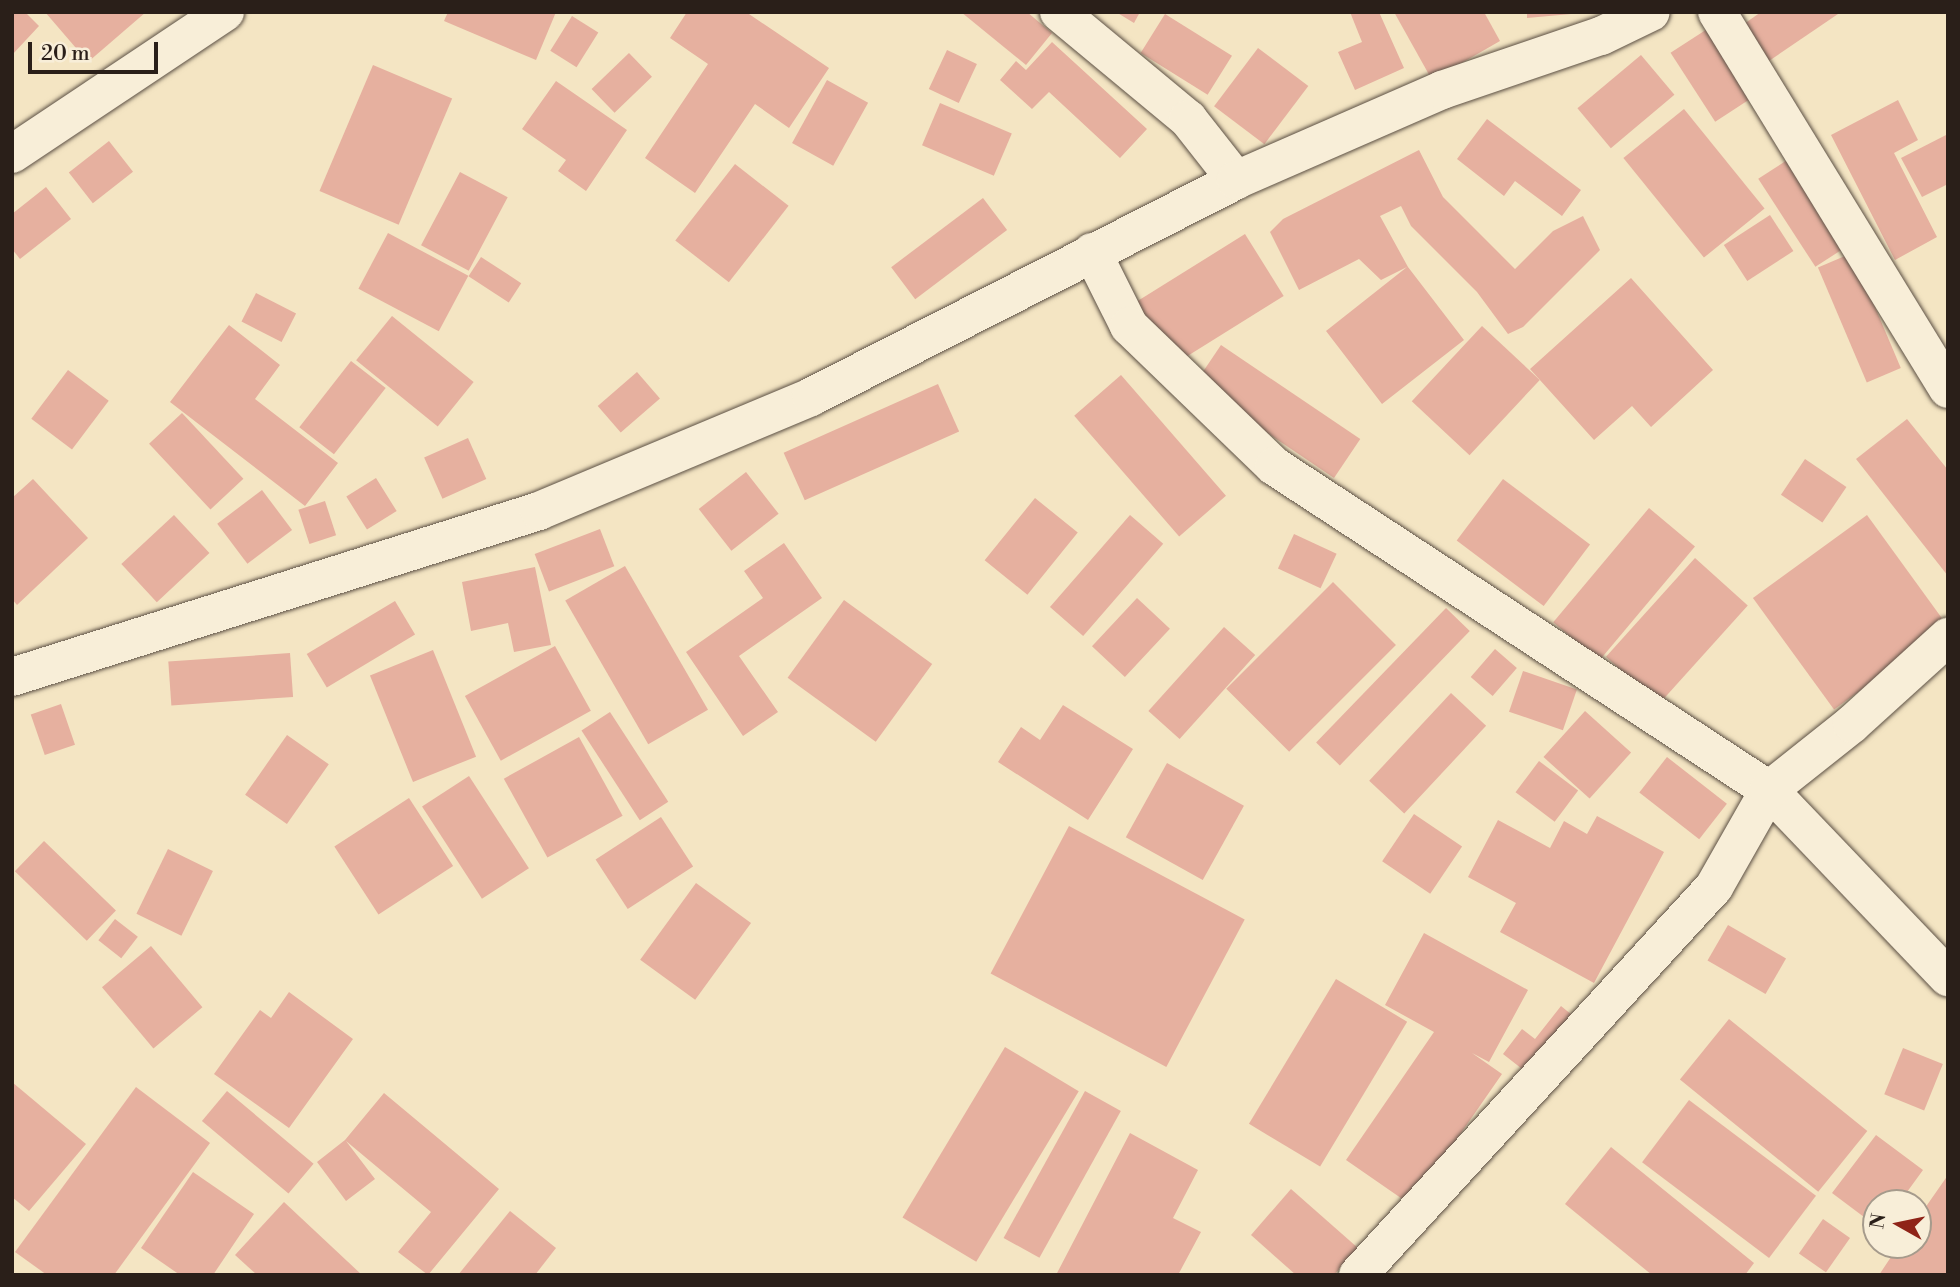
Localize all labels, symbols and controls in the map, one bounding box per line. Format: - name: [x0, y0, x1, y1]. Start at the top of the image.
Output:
- scale bar: [32, 28, 161, 72]
- text: 20 m: [41, 41, 90, 67]
- north arrow: [1862, 1189, 1932, 1259]
- text: N: [1865, 1212, 1891, 1230]

